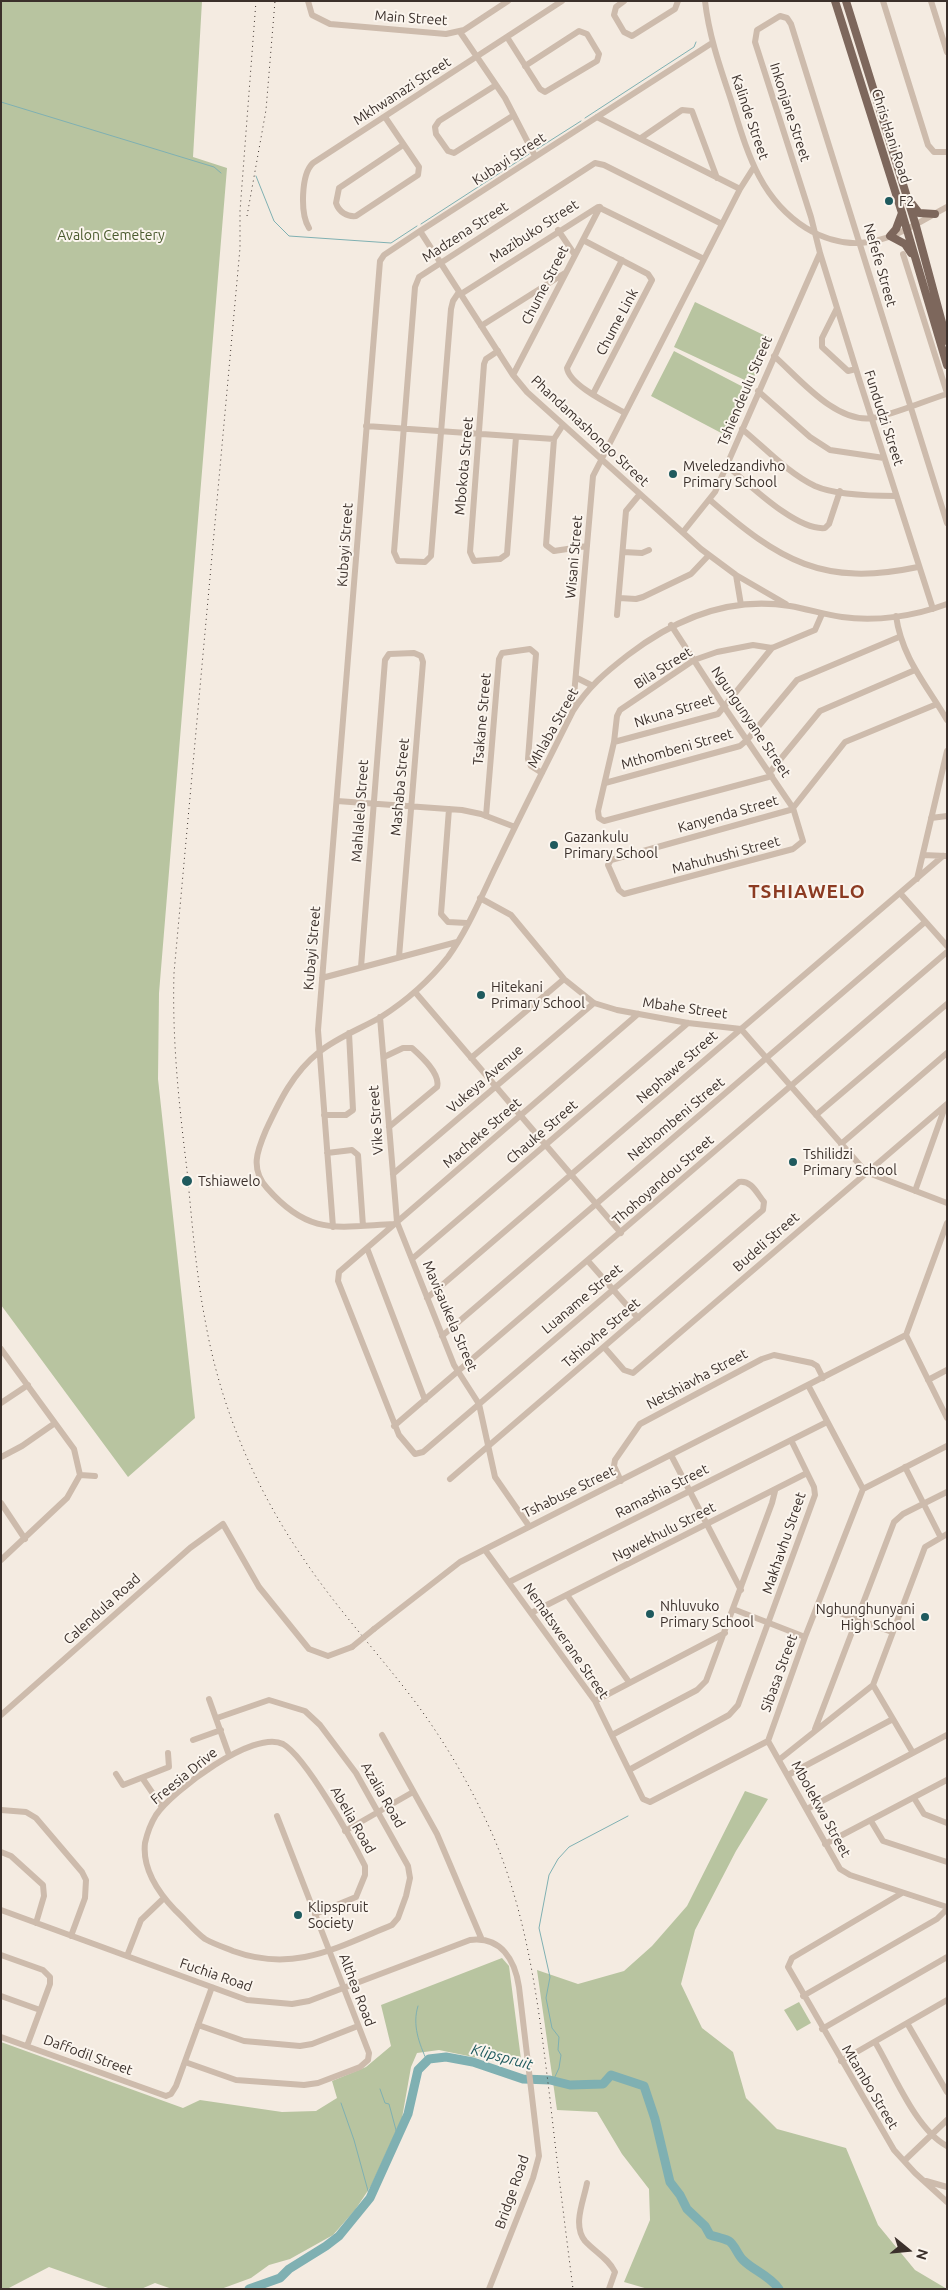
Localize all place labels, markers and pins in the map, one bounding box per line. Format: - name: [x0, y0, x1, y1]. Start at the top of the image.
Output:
- place label: F2: [899, 193, 914, 209]
- marker: F2: [883, 195, 895, 207]
- place label: Mveledzandivho Primary School: [683, 458, 785, 491]
- marker: Mveledzandivho Primary School: [667, 468, 679, 480]
- place label: Gazankulu Primary School: [564, 829, 658, 862]
- marker: Gazankulu Primary School: [548, 839, 560, 851]
- place label: Hitekani Primary School: [491, 979, 585, 1012]
- marker: Hitekani Primary School: [475, 989, 487, 1001]
- place label: Tshilidzi Primary School: [803, 1146, 897, 1178]
- marker: Tshilidzi Primary School: [787, 1156, 799, 1168]
- place label: Tshiawelo: [198, 1173, 260, 1189]
- marker: Tshiawelo: [180, 1174, 194, 1188]
- place label: Nhluvuko Primary School: [660, 1598, 754, 1630]
- place label: Nghunghunyani High School: [816, 1601, 915, 1634]
- marker: Nhluvuko Primary School: [644, 1608, 656, 1620]
- marker: Nghunghunyani High School: [919, 1611, 931, 1623]
- place label: Klipspruit Society: [308, 1899, 368, 1931]
- marker: Klipspruit Society: [292, 1909, 304, 1921]

